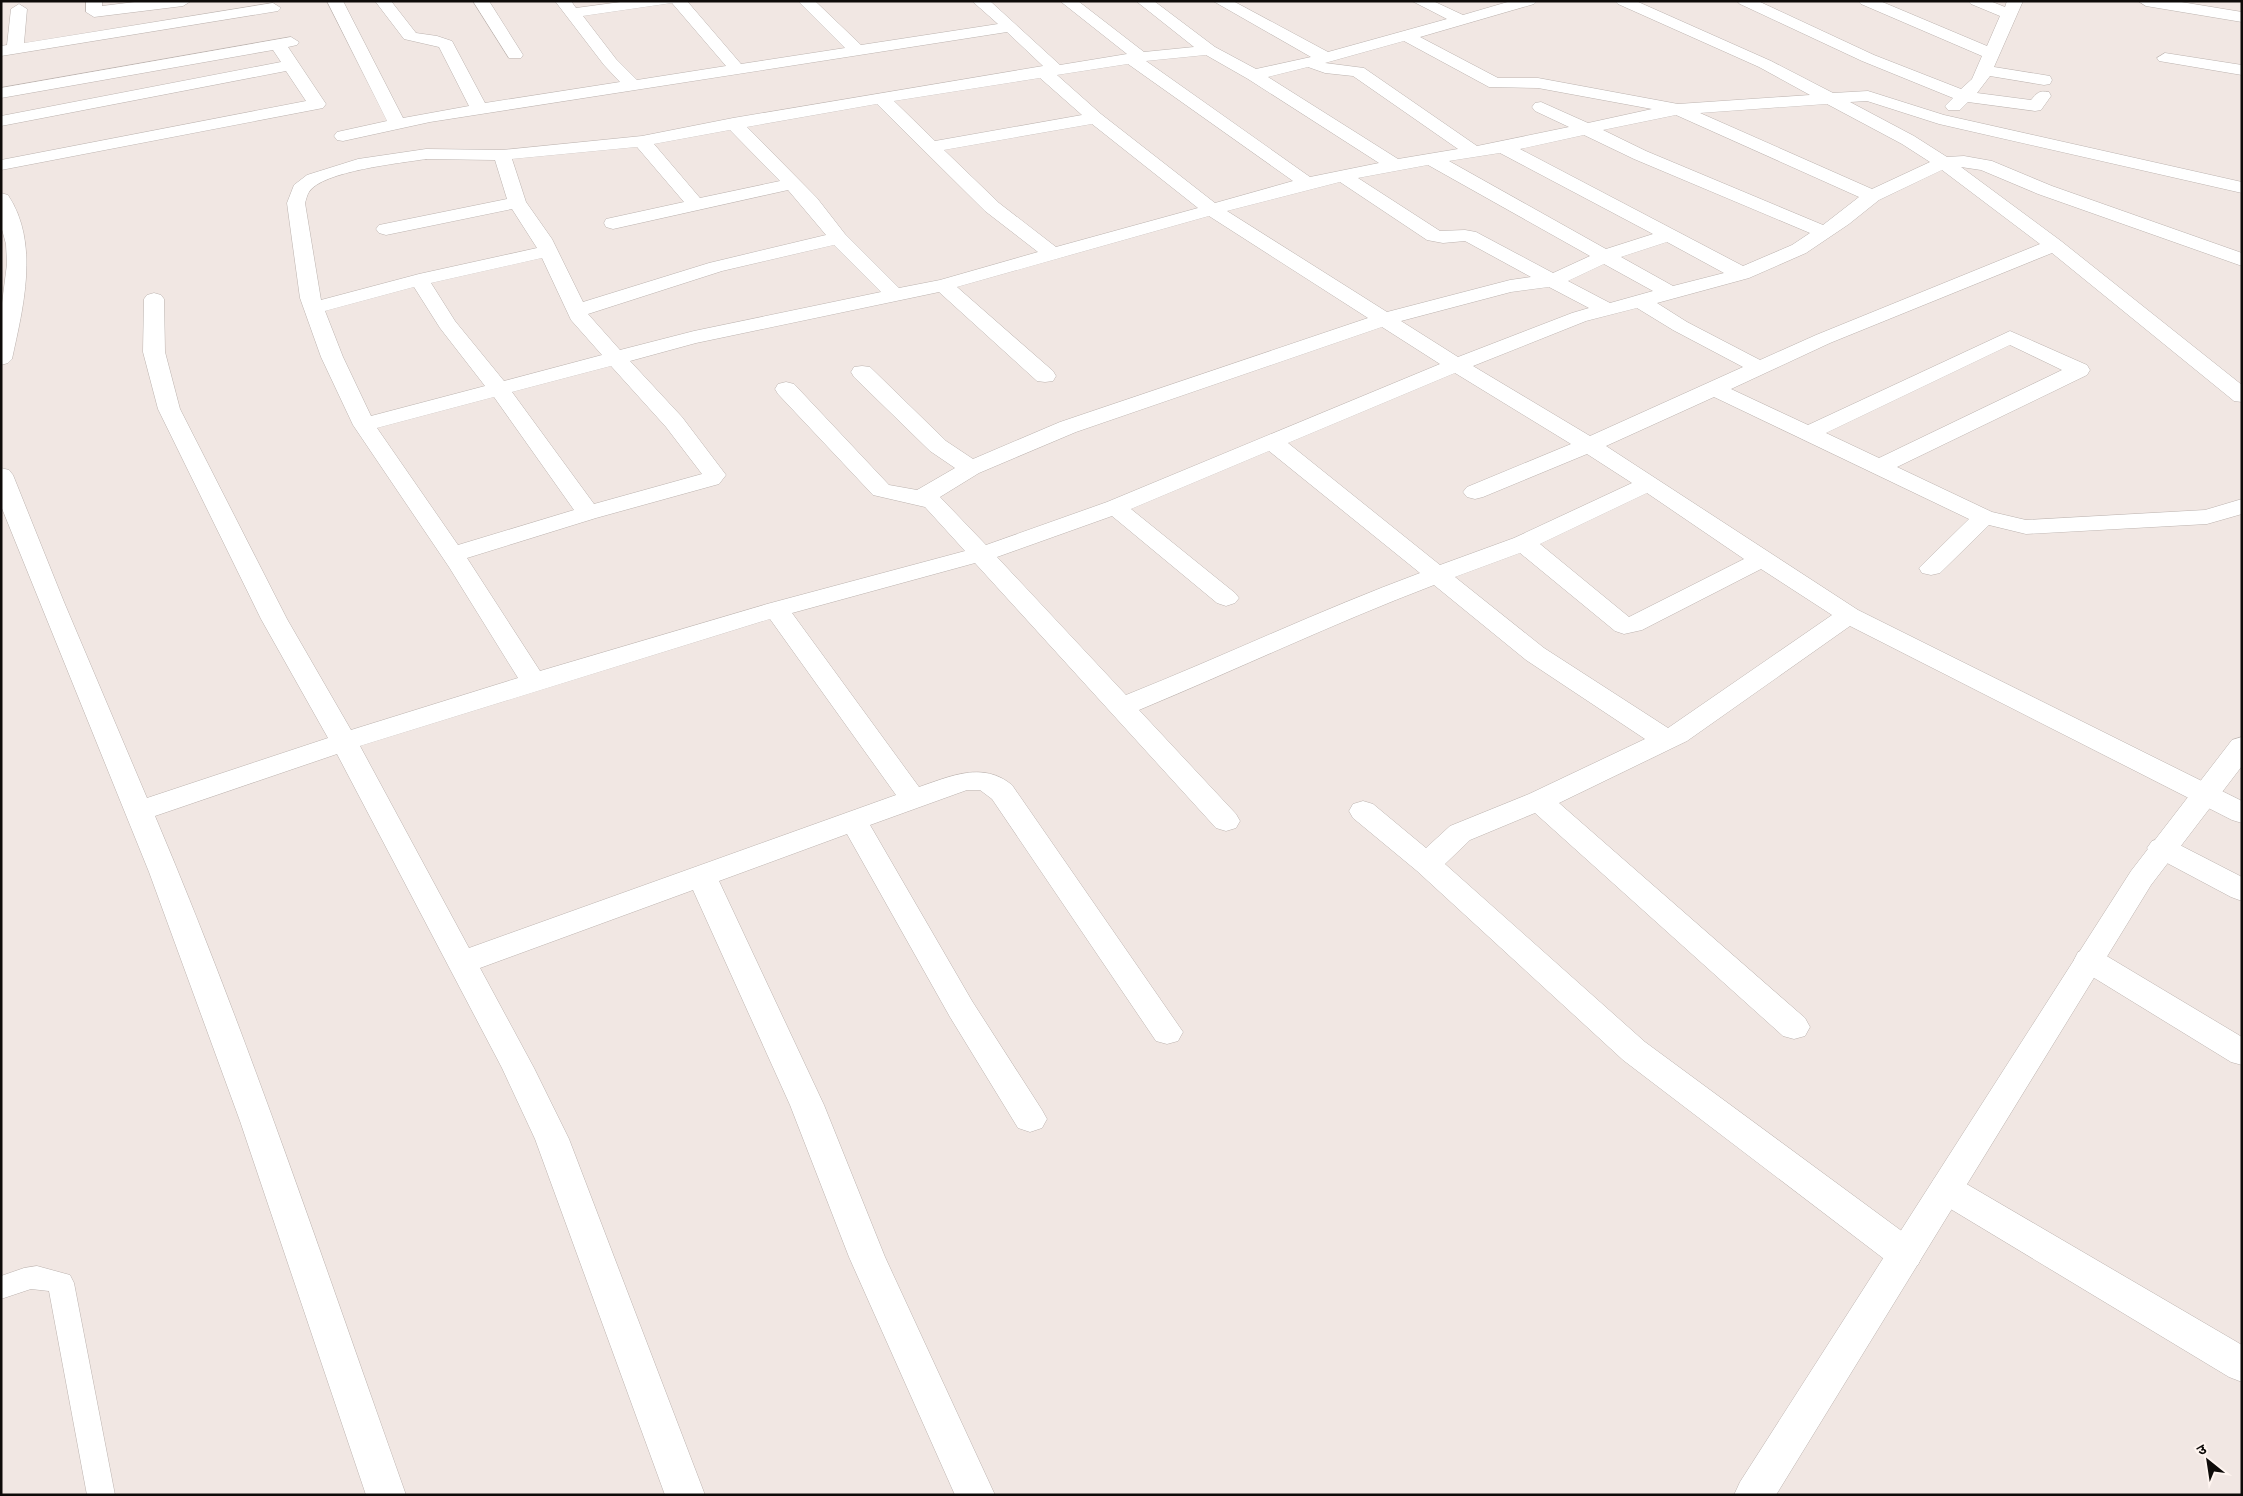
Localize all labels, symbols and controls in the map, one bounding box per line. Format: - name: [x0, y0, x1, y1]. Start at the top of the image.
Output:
- north arrow: [2183, 1436, 2233, 1486]
- text: उ: [2193, 1439, 2210, 1459]

